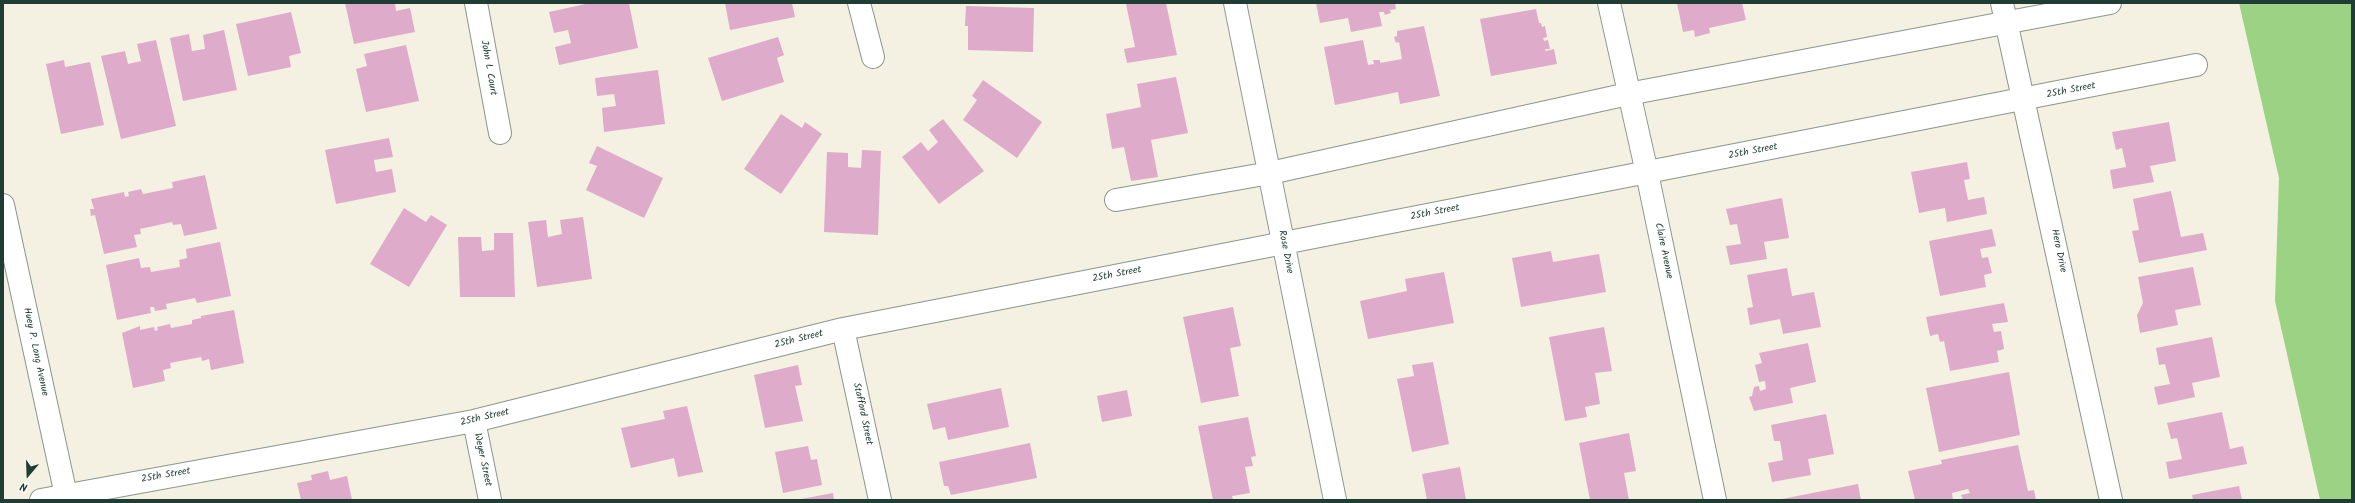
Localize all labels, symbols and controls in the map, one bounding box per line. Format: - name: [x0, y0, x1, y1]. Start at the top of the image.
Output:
- street label: John L Court: [477, 39, 499, 97]
- street label: 25th Street: [2045, 80, 2097, 102]
- street label: 25th Street: [1727, 141, 1779, 163]
- street label: 25th Street: [1409, 202, 1461, 224]
- street label: Claire Avenue: [1651, 222, 1675, 280]
- street label: Hero Drive: [2048, 228, 2068, 274]
- street label: Rose Drive: [1275, 229, 1295, 275]
- street label: 25th Street: [1091, 264, 1143, 286]
- street label: Huey P. Long Avenue: [20, 307, 50, 397]
- street label: 25th Street: [773, 328, 825, 352]
- street label: Stafford Street: [850, 382, 874, 446]
- street label: 25th Street: [459, 407, 511, 429]
- street label: Weyer Street: [470, 432, 494, 488]
- north arrow: [8, 455, 48, 495]
- street label: 25th Street: [140, 466, 192, 486]
- text: N: [18, 477, 30, 496]

